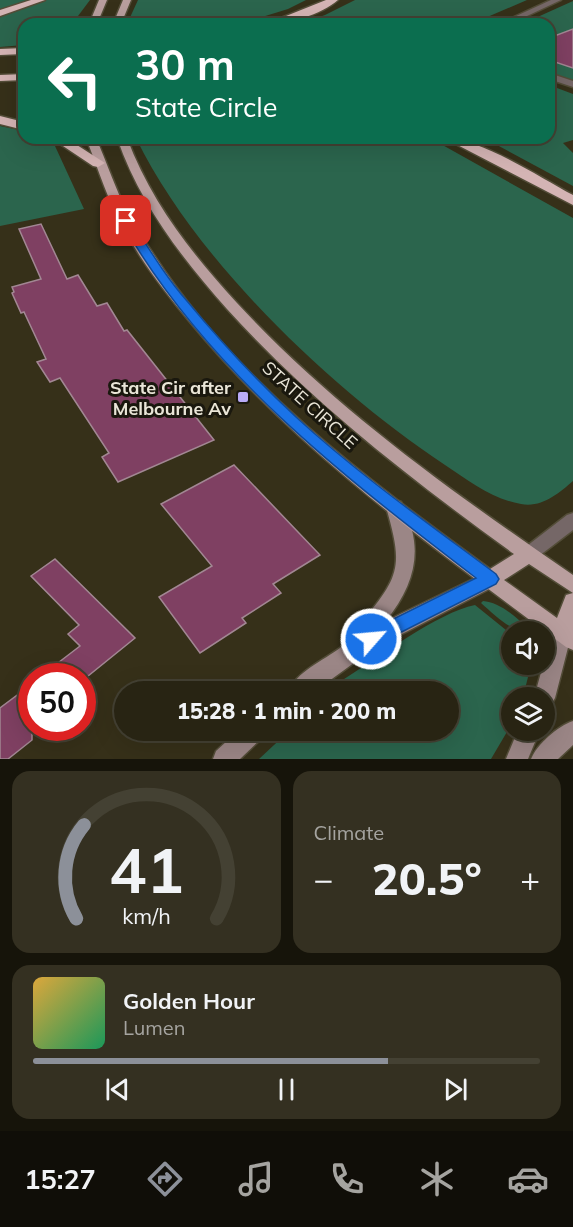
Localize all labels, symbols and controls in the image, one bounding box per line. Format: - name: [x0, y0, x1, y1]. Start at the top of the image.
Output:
- text: 30 m: [135, 38, 235, 91]
- icon: left: [36, 42, 114, 120]
- text: State Circle: [135, 90, 277, 124]
- pin: [100, 195, 151, 246]
- icon: arrive: [109, 204, 142, 237]
- street label: STATE CIRCLE: [258, 356, 362, 454]
- place label: State Cir after Melbourne Av: [110, 376, 232, 420]
- marker: State Cir after Melbourne Av: [236, 390, 250, 404]
- position arrow: [339, 607, 403, 671]
- map controls: [501, 621, 555, 741]
- button: sound: [501, 621, 555, 675]
- speed limit sign: 50: [18, 663, 96, 741]
- button: layers: [501, 687, 555, 741]
- text: 15:28 · 1 min · 200 m: [177, 697, 396, 725]
- text: Climate: [314, 820, 384, 845]
- text: 41: [109, 830, 184, 909]
- text: 20.5°: [372, 850, 482, 906]
- text: −: [314, 858, 333, 899]
- text: +: [520, 858, 540, 899]
- text: km/h: [122, 902, 170, 929]
- text: Golden Hour: [123, 987, 255, 1015]
- text: Lumen: [123, 1015, 185, 1040]
- icon: previous: [101, 1073, 134, 1106]
- icon: pause: [270, 1073, 303, 1106]
- icon: next: [439, 1073, 472, 1106]
- icon: directions: [144, 1158, 186, 1200]
- icon: music: [235, 1158, 277, 1200]
- icon: phone: [326, 1158, 368, 1200]
- icon: climate: [416, 1158, 458, 1200]
- icon: car: [507, 1158, 549, 1200]
- text: 15:27: [24, 1162, 96, 1196]

